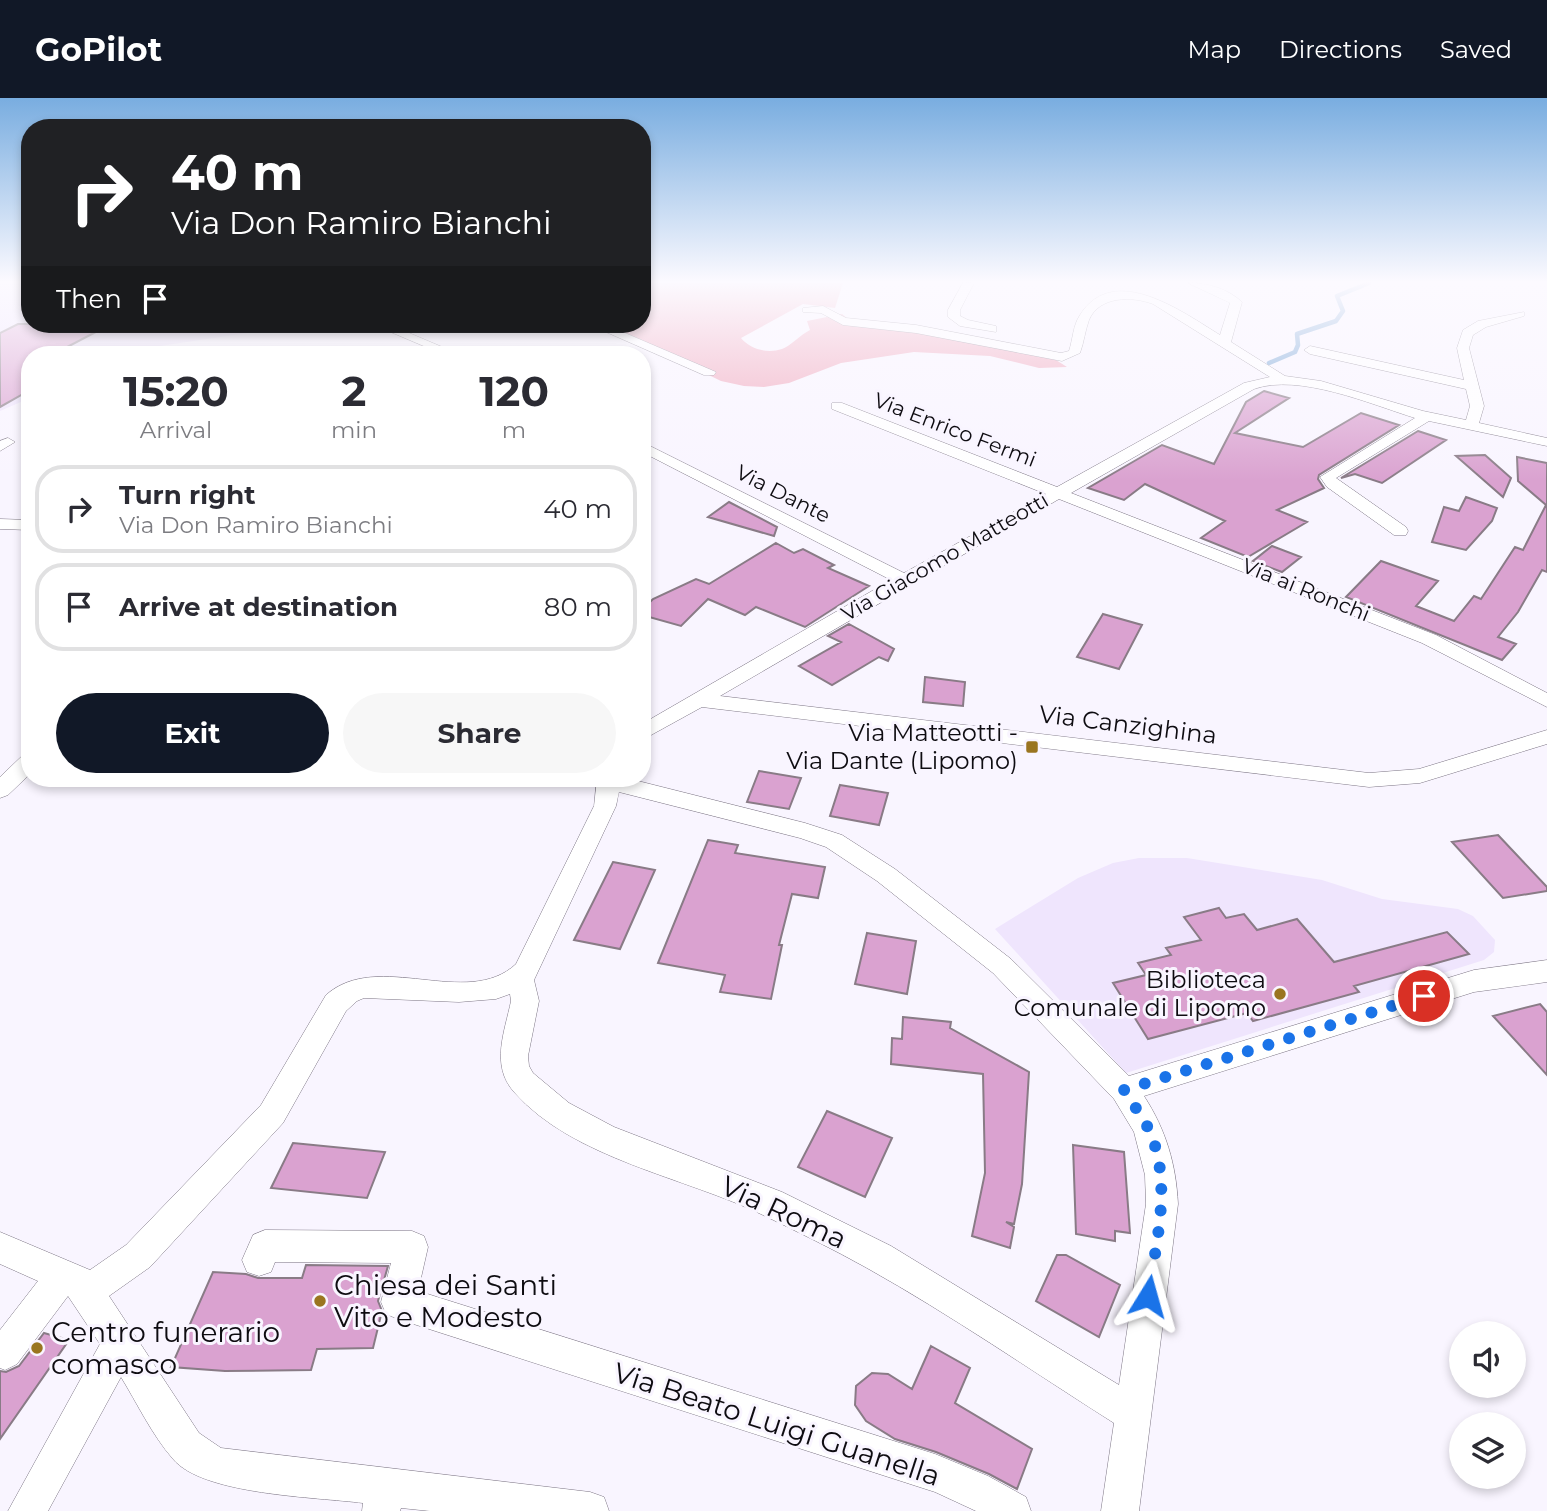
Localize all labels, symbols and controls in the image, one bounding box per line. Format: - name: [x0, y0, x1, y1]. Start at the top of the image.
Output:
- text: GoPilot: [35, 29, 162, 69]
- text: Map: [1188, 35, 1241, 64]
- text: Directions: [1279, 35, 1402, 64]
- text: Saved: [1440, 35, 1512, 64]
- text: 40 m: [171, 143, 303, 202]
- icon: right: [56, 147, 147, 238]
- text: Via Don Ramiro Bianchi: [171, 203, 552, 242]
- icon: arrive: [136, 280, 174, 318]
- text: Then: [56, 283, 122, 315]
- text: 15:20: [123, 365, 229, 417]
- text: 2: [342, 365, 366, 417]
- text: 120: [479, 365, 549, 417]
- street label: Via Enrico Fermi: [870, 387, 1040, 472]
- text: Arrival: [140, 416, 212, 444]
- text: min: [331, 416, 377, 444]
- text: m: [502, 416, 526, 444]
- street label: Via Dante: [732, 459, 835, 528]
- text: Turn right: [119, 479, 255, 511]
- street label: Via Giacomo Matteotti: [837, 487, 1053, 626]
- icon: right: [60, 490, 98, 528]
- text: 40 m: [543, 493, 612, 525]
- text: Via Don Ramiro Bianchi: [119, 511, 393, 539]
- street label: Via ai Ronchi: [1239, 553, 1374, 626]
- icon: arrive: [60, 588, 98, 626]
- text: Arrive at destination: [119, 591, 398, 623]
- text: 80 m: [544, 591, 612, 623]
- button: Exit: [56, 693, 329, 773]
- button: Share: [343, 693, 616, 773]
- street label: Via Canzighina: [1038, 699, 1218, 750]
- place label: Via Matteotti - Via Dante (Lipomo): [786, 718, 1018, 775]
- marker: Via Matteotti - Via Dante (Lipomo): [1024, 739, 1040, 755]
- place label: Biblioteca Comunale di Lipomo: [1014, 965, 1266, 1022]
- pin: [1394, 966, 1454, 1026]
- icon: arrive: [1405, 977, 1443, 1015]
- marker: Biblioteca Comunale di Lipomo: [1272, 986, 1288, 1002]
- street label: Via Roma: [716, 1168, 852, 1256]
- position arrow: [1111, 1259, 1185, 1333]
- place label: Chiesa dei Santi Vito e Modesto: [334, 1268, 557, 1334]
- marker: Chiesa dei Santi Vito e Modesto: [312, 1293, 328, 1309]
- place label: Centro funerario comasco: [51, 1315, 280, 1381]
- map controls: [1449, 1321, 1526, 1489]
- button: sound: [1449, 1321, 1526, 1398]
- marker: Centro funerario comasco: [29, 1340, 45, 1356]
- street label: Via Beato Luigi Guanella: [609, 1355, 945, 1493]
- button: layers: [1449, 1412, 1526, 1489]

